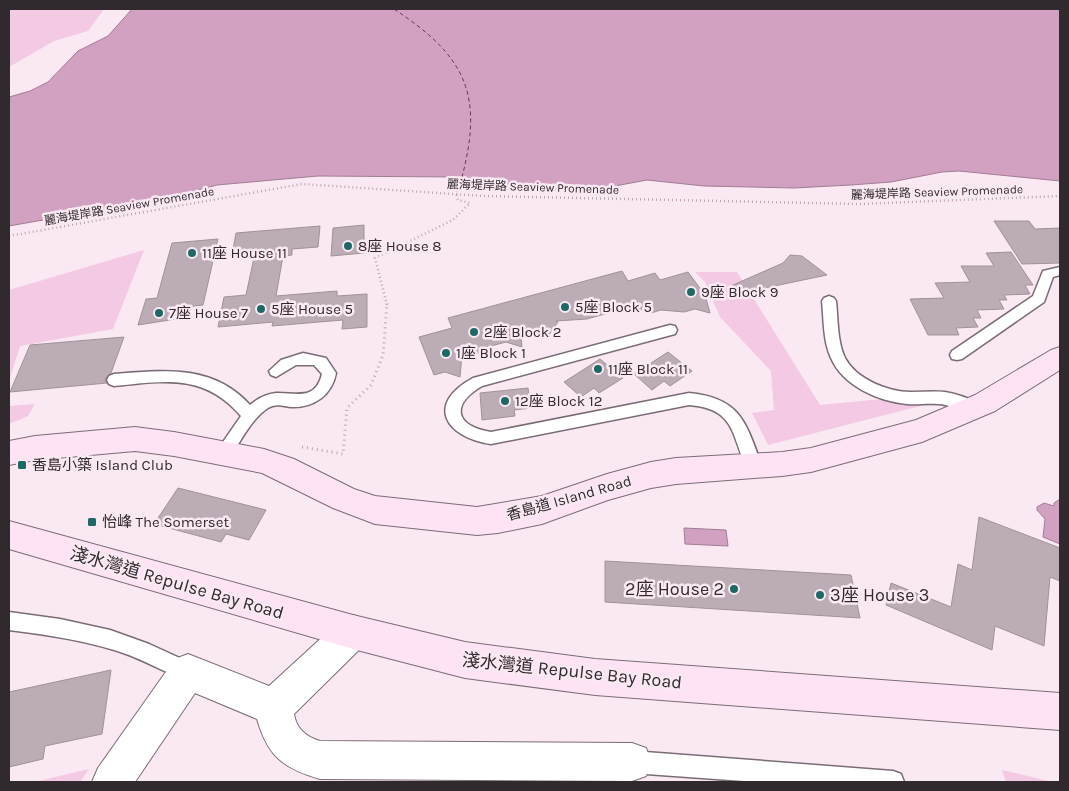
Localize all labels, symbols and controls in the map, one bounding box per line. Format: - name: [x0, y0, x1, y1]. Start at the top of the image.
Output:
- street label: 麗海堤岸路 Seaview Promenade: [447, 177, 619, 197]
- street label: 麗海堤岸路 Seaview Promenade: [851, 182, 1023, 202]
- street label: 麗海堤岸路 Seaview Promenade: [43, 184, 215, 228]
- place label: 8座 House 8: [358, 237, 441, 255]
- marker: 8座 House 8: [342, 240, 354, 252]
- place label: 11座 House 11: [202, 244, 287, 262]
- marker: 11座 House 11: [186, 247, 198, 259]
- place label: 9座 Block 9: [701, 283, 778, 301]
- marker: 9座 Block 9: [685, 286, 697, 298]
- place label: 5座 Block 5: [575, 298, 652, 316]
- place label: 5座 House 5: [271, 300, 353, 318]
- marker: 5座 Block 5: [559, 301, 571, 313]
- marker: 5座 House 5: [255, 303, 267, 315]
- place label: 7座 House 7: [169, 304, 248, 322]
- marker: 7座 House 7: [153, 307, 165, 319]
- place label: 2座 Block 2: [484, 323, 561, 341]
- marker: 2座 Block 2: [468, 326, 480, 338]
- place label: 1座 Block 1: [456, 344, 526, 362]
- marker: 1座 Block 1: [440, 347, 452, 359]
- place label: 11座 Block 11: [608, 360, 688, 378]
- marker: 11座 Block 11: [592, 363, 604, 375]
- place label: 12座 Block 12: [515, 392, 602, 410]
- marker: 12座 Block 12: [499, 395, 511, 407]
- place label: 香島小築 Island Club: [32, 456, 173, 474]
- marker: 香島小築 Island Club: [16, 459, 28, 471]
- street label: 香島道 Island Road: [504, 472, 634, 524]
- place label: 怡峰 The Somerset: [102, 513, 229, 531]
- marker: 怡峰 The Somerset: [86, 516, 98, 528]
- street label: 淺水灣道 Repulse Bay Road: [68, 542, 286, 624]
- place label: 2座 House 2: [625, 578, 724, 600]
- marker: 2座 House 2: [728, 583, 740, 595]
- place label: 3座 House 3: [830, 584, 929, 606]
- marker: 3座 House 3: [814, 589, 826, 601]
- street label: 淺水灣道 Repulse Bay Road: [461, 649, 683, 693]

